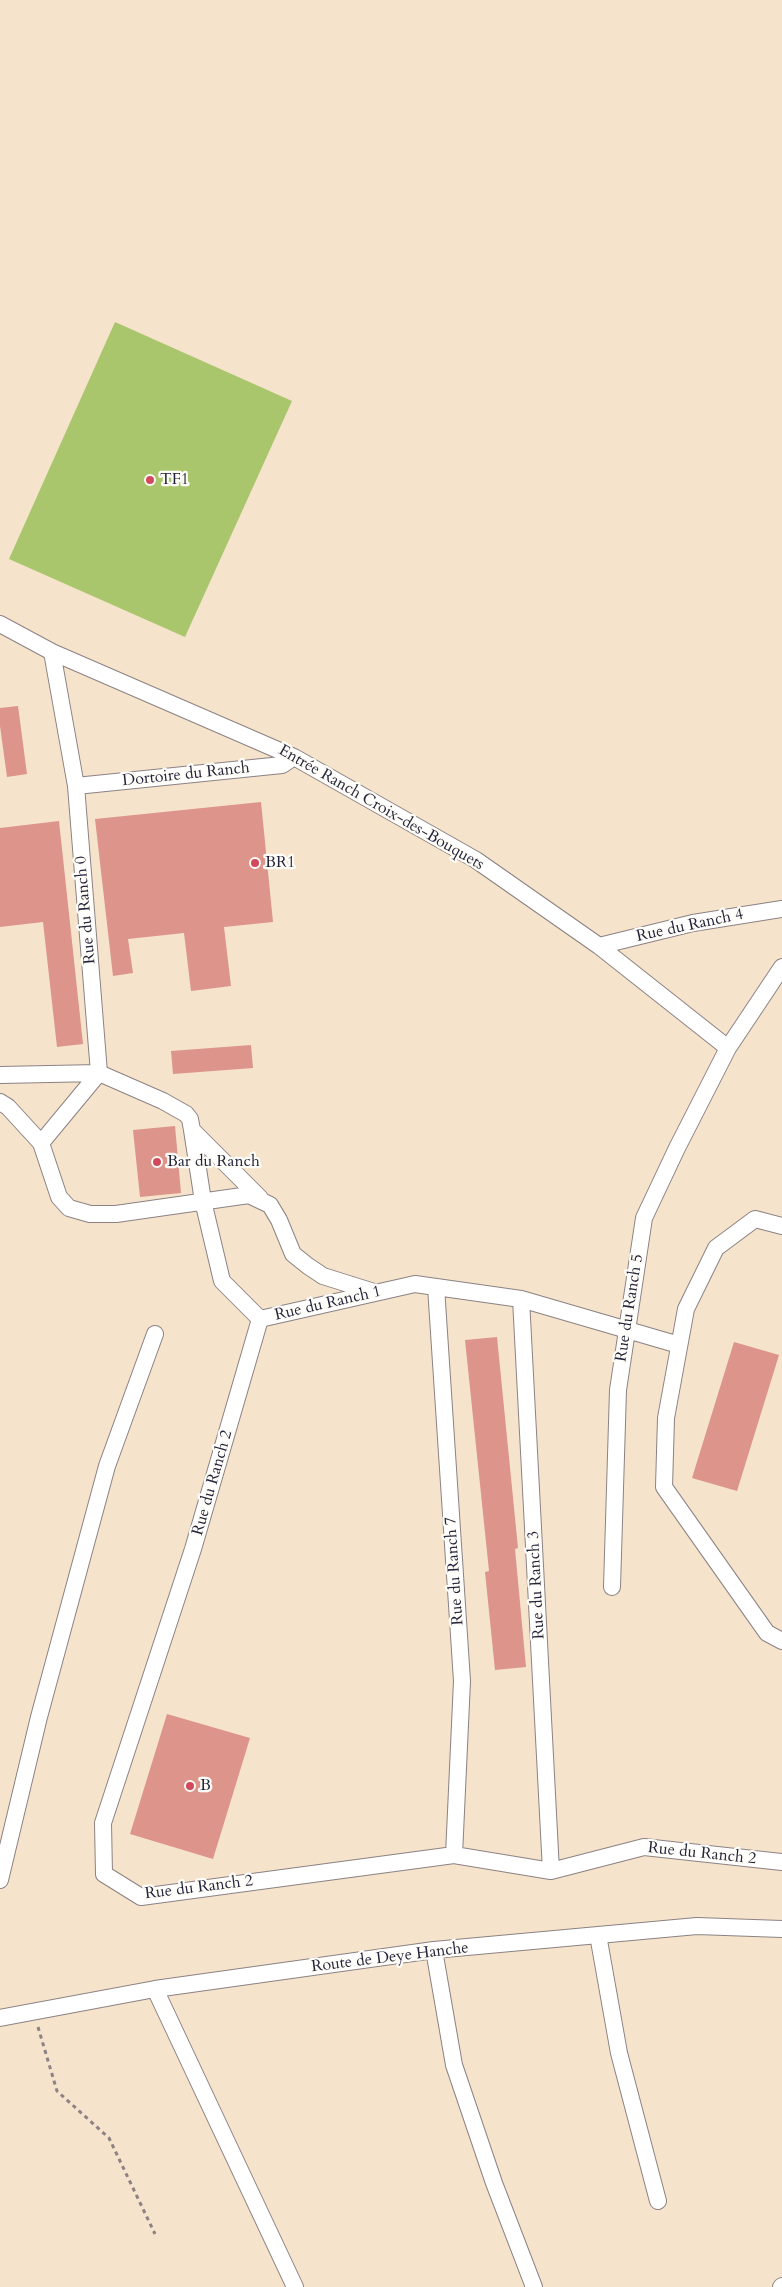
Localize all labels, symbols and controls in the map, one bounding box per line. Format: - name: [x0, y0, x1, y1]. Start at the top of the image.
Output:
- place label: TF1: [160, 470, 189, 490]
- marker: TF1: [144, 474, 156, 486]
- street label: Entrée Ranch Croix-des-Bouquets: [275, 741, 487, 875]
- street label: Dortoire du Ranch: [121, 759, 251, 791]
- place label: BR1: [265, 853, 295, 873]
- street label: Rue du Ranch 0: [72, 855, 100, 965]
- marker: BR1: [249, 857, 261, 869]
- street label: Rue du Ranch 4: [635, 905, 745, 947]
- place label: Bar du Ranch: [167, 1152, 260, 1172]
- marker: Bar du Ranch: [151, 1156, 163, 1168]
- street label: Rue du Ranch 5: [612, 1253, 648, 1363]
- street label: Rue du Ranch 1: [273, 1282, 383, 1326]
- street label: Rue du Ranch 2: [189, 1428, 237, 1538]
- street label: Rue du Ranch 7: [442, 1516, 468, 1626]
- street label: Rue du Ranch 3: [525, 1530, 549, 1640]
- place label: B: [200, 1776, 211, 1796]
- marker: B: [184, 1780, 196, 1792]
- street label: Rue du Ranch 2: [647, 1839, 757, 1869]
- street label: Rue du Ranch 2: [144, 1872, 254, 1904]
- street label: Route de Deye Hanche: [310, 1939, 470, 1977]

